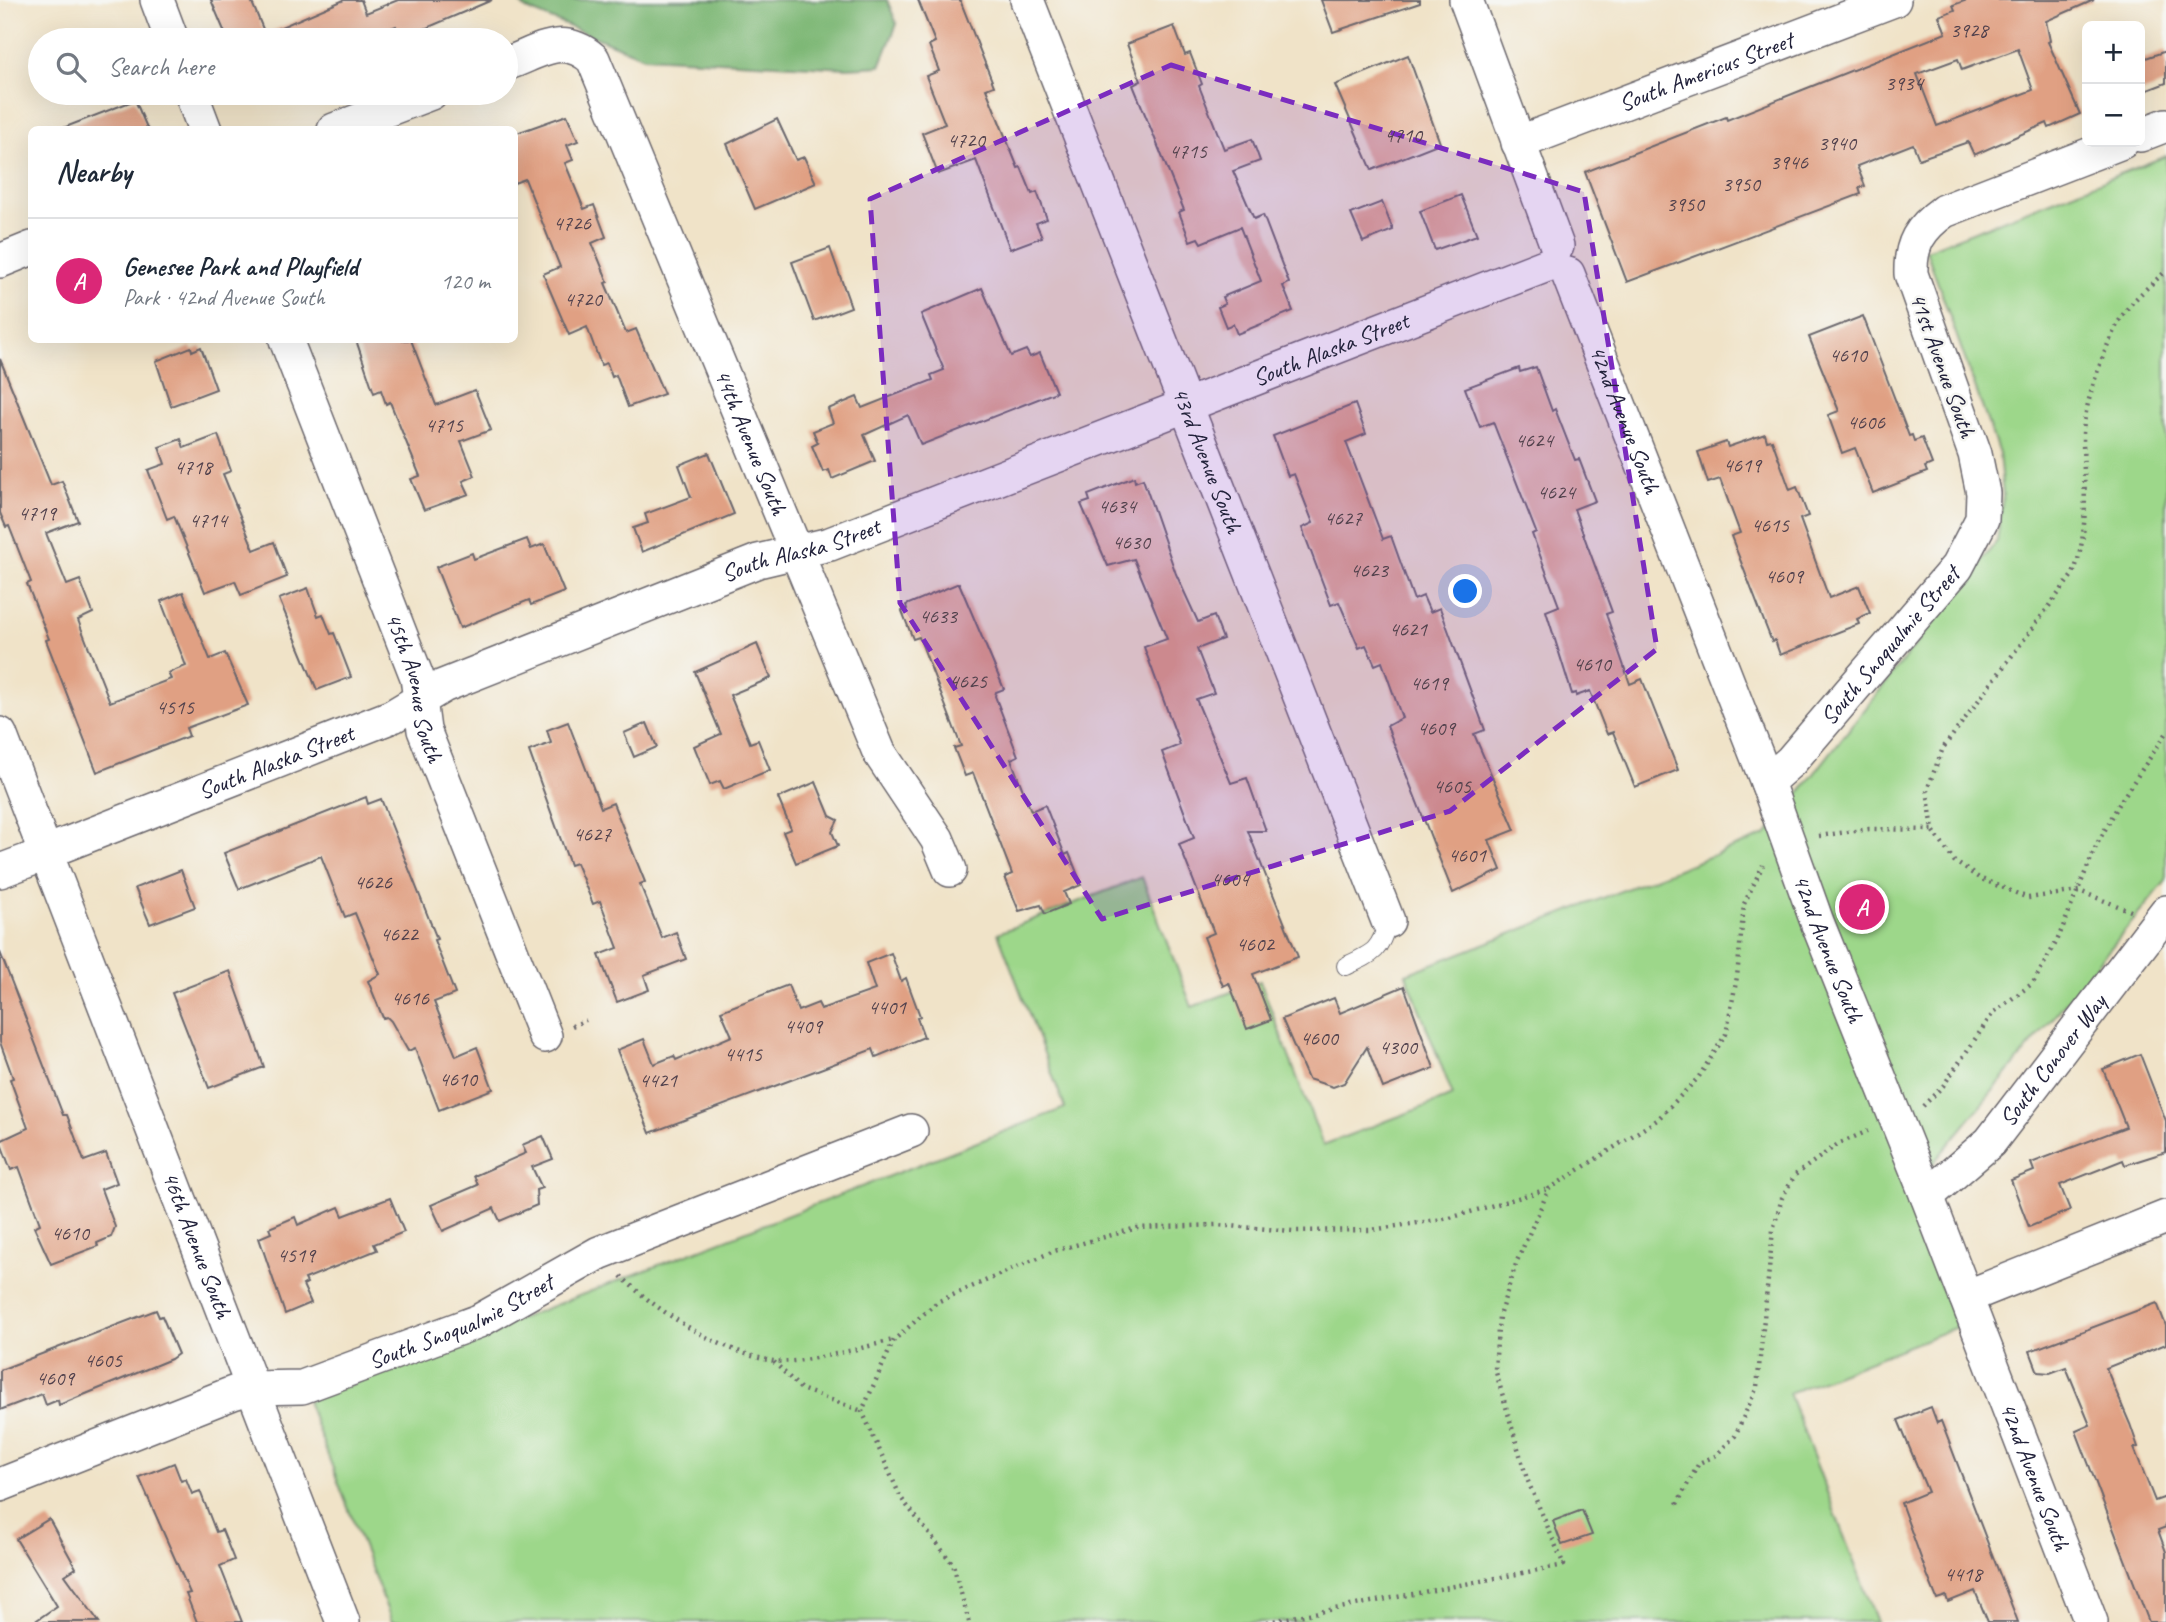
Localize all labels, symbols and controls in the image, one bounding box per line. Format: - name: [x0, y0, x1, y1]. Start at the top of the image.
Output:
- house number: 3928: [1950, 17, 1990, 43]
- map controls: [2082, 21, 2145, 147]
- button: +: [2082, 21, 2145, 84]
- street label: South Americus Street: [1615, 24, 1800, 118]
- search box: [28, 28, 518, 105]
- icon: search: [52, 48, 90, 86]
- text: Search here: [108, 50, 214, 83]
- house number: 3934: [1885, 70, 1925, 96]
- button: −: [2082, 84, 2145, 147]
- house number: 4710: [1384, 122, 1423, 148]
- house number: 4720: [947, 127, 986, 153]
- house number: 3940: [1818, 130, 1857, 156]
- house number: 4715: [1169, 138, 1208, 164]
- house number: 3946: [1770, 149, 1808, 175]
- text: Nearby: [56, 153, 132, 191]
- house number: 3950: [1722, 171, 1761, 197]
- house number: 3950: [1666, 191, 1705, 217]
- house number: 4726: [553, 210, 591, 236]
- text: Genesee Park and Playfield: [123, 250, 358, 283]
- text: A: [73, 267, 85, 296]
- text: 120 m: [441, 267, 490, 296]
- text: Park · 42nd Avenue South: [123, 283, 325, 312]
- house number: 4720: [564, 286, 603, 312]
- street label: 41st Avenue South: [1903, 288, 1984, 443]
- street label: South Alaska Street: [1248, 305, 1415, 393]
- street label: 42nd Avenue South: [1582, 341, 1668, 499]
- house number: 4610: [1829, 342, 1868, 368]
- street label: 44th Avenue South: [708, 364, 795, 520]
- street label: 43rd Avenue South: [1165, 383, 1250, 538]
- house number: 4606: [1847, 409, 1885, 435]
- house number: 4715: [425, 412, 464, 438]
- house number: 4624: [1515, 427, 1555, 453]
- house number: 4619: [1723, 452, 1762, 478]
- house number: 4718: [174, 454, 214, 480]
- house number: 4624: [1537, 479, 1577, 505]
- house number: 4634: [1098, 493, 1138, 519]
- house number: 4719: [18, 500, 57, 526]
- house number: 4627: [1324, 505, 1363, 531]
- house number: 4714: [189, 507, 229, 533]
- street label: South Alaska Street: [717, 510, 886, 589]
- house number: 4615: [1751, 512, 1790, 538]
- house number: 4630: [1112, 529, 1151, 555]
- house number: 4623: [1350, 557, 1389, 583]
- street label: South Snoqualmie Street: [1814, 557, 1968, 731]
- house number: 4609: [1765, 563, 1804, 589]
- your location: [1448, 574, 1482, 608]
- house number: 4633: [919, 603, 958, 629]
- street label: 45th Avenue South: [378, 608, 451, 768]
- house number: 4621: [1389, 616, 1428, 642]
- house number: 4610: [1573, 651, 1612, 677]
- house number: 4625: [949, 668, 988, 694]
- house number: 4619: [1410, 670, 1449, 696]
- house number: 4515: [156, 694, 195, 720]
- house number: 4609: [1417, 715, 1456, 741]
- street label: South Alaska Street: [194, 717, 360, 806]
- house number: 4605: [1433, 773, 1472, 799]
- house number: 4627: [573, 821, 612, 847]
- house number: 4601: [1448, 842, 1487, 868]
- house number: 4604: [1211, 866, 1251, 892]
- house number: 4626: [354, 869, 392, 895]
- street label: 42nd Avenue South: [1787, 871, 1869, 1027]
- pin: A: [1839, 881, 1885, 933]
- house number: 4622: [380, 921, 419, 947]
- house number: 4602: [1236, 931, 1275, 957]
- house number: 4616: [391, 985, 429, 1011]
- street label: South Conover Way: [1993, 987, 2114, 1132]
- house number: 4401: [868, 994, 907, 1020]
- house number: 4409: [784, 1013, 823, 1039]
- house number: 4600: [1300, 1025, 1339, 1051]
- house number: 4300: [1379, 1034, 1418, 1060]
- house number: 4415: [724, 1041, 763, 1067]
- house number: 4610: [439, 1066, 478, 1092]
- house number: 4421: [639, 1067, 678, 1093]
- street label: 46th Avenue South: [155, 1167, 240, 1324]
- house number: 4610: [51, 1220, 90, 1246]
- house number: 4519: [277, 1242, 316, 1268]
- street label: South Snoqualmie Street: [364, 1266, 561, 1376]
- house number: 4605: [84, 1347, 123, 1373]
- house number: 4609: [36, 1365, 75, 1391]
- street label: 42nd Avenue South: [1993, 1398, 2077, 1556]
- house number: 4418: [1944, 1561, 1984, 1587]

